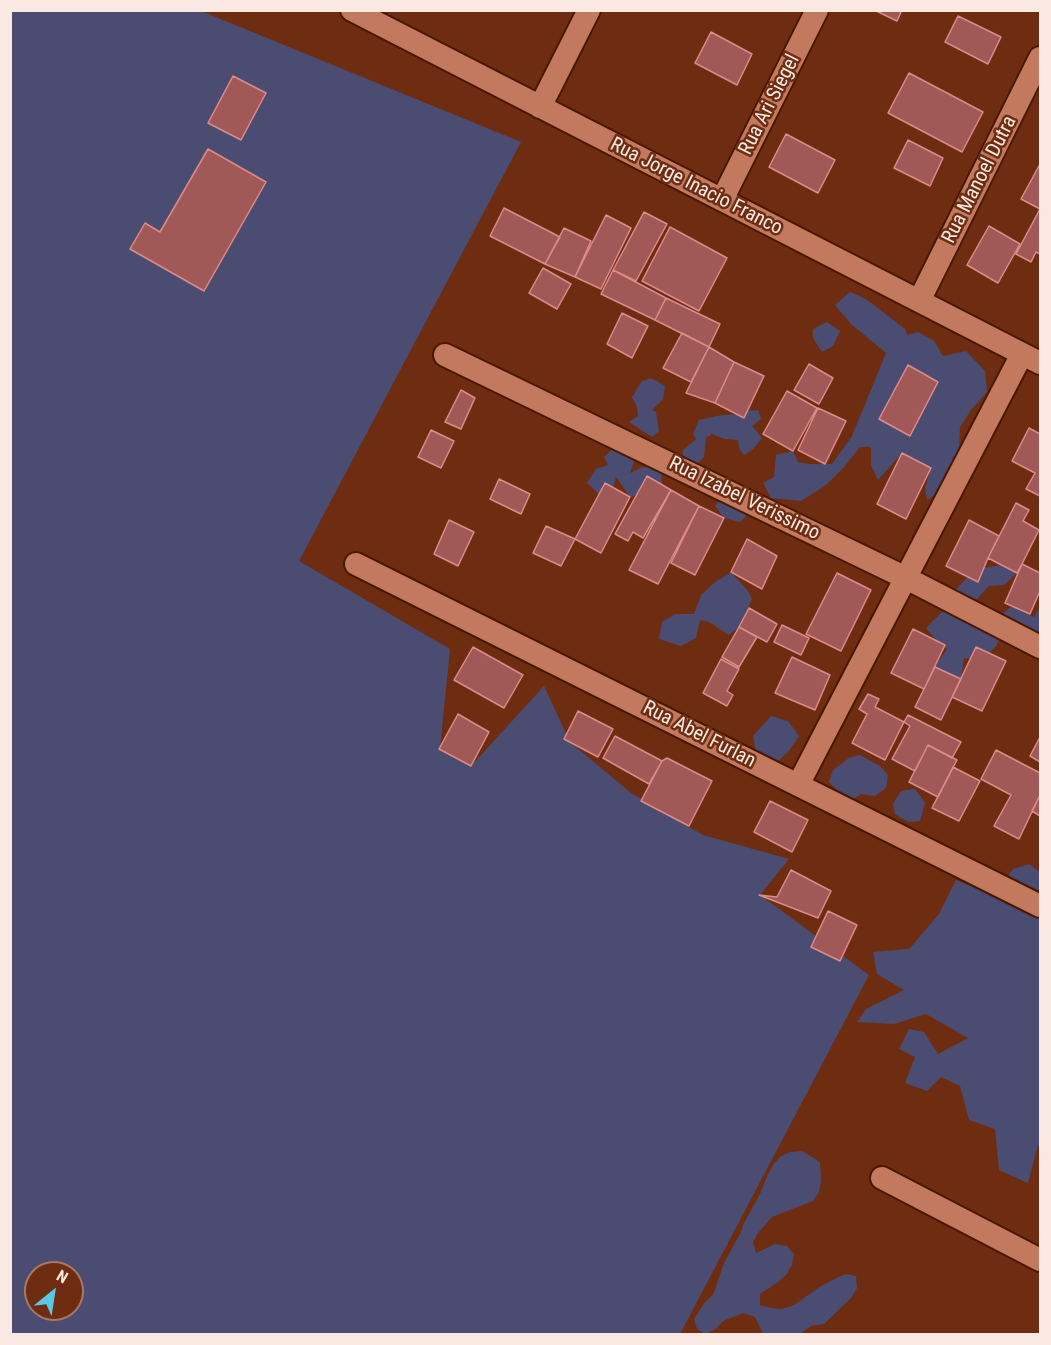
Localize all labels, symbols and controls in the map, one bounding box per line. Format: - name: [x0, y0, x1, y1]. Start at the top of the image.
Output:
- street label: Rua Ari Siegel: [734, 51, 806, 159]
- street label: Rua Manoel Dutra: [938, 112, 1022, 248]
- street label: Rua Jorge Inacio Franco: [606, 133, 786, 241]
- street label: Rua Izabel Verissimo: [665, 452, 823, 546]
- street label: Rua Abel Furlan: [639, 696, 759, 774]
- north arrow: [24, 1261, 84, 1321]
- text: N: [53, 1266, 71, 1287]

